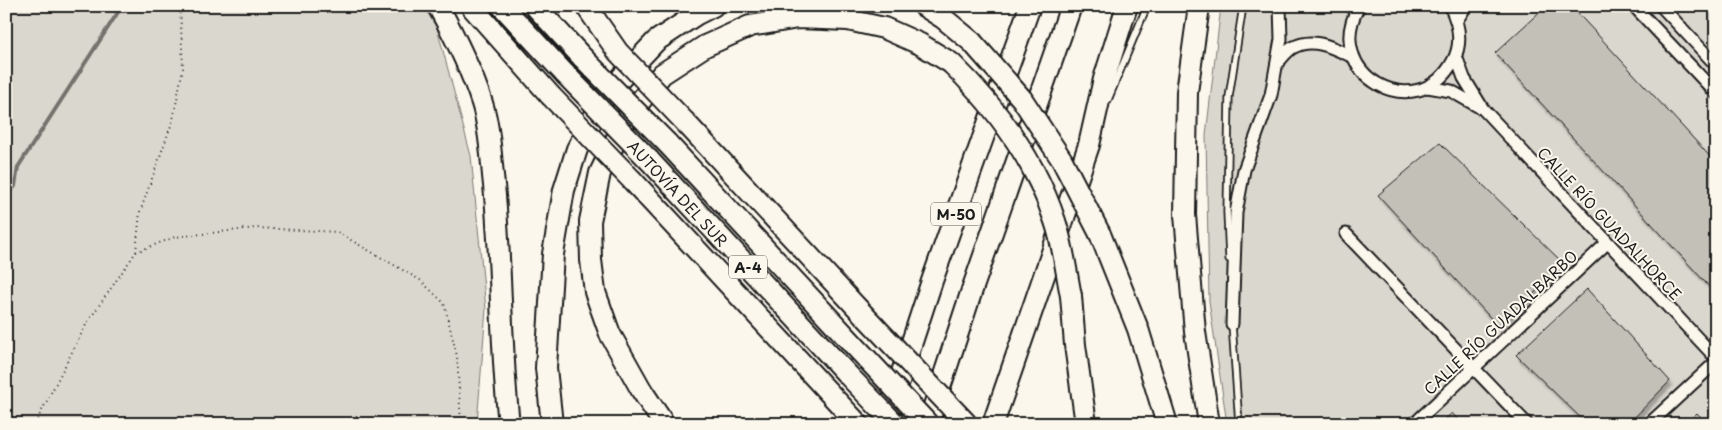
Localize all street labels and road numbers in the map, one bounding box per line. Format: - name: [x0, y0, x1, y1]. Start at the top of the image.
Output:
- street label: AUTOVÍA DEL SUR: [622, 135, 734, 251]
- street label: CALLE RÍO GUADALHORCE: [1533, 141, 1687, 305]
- road number: M-50: [931, 202, 981, 225]
- street label: CALLE RÍO GUADALBARBO: [1418, 244, 1582, 400]
- road number: A-4: [729, 256, 767, 278]

